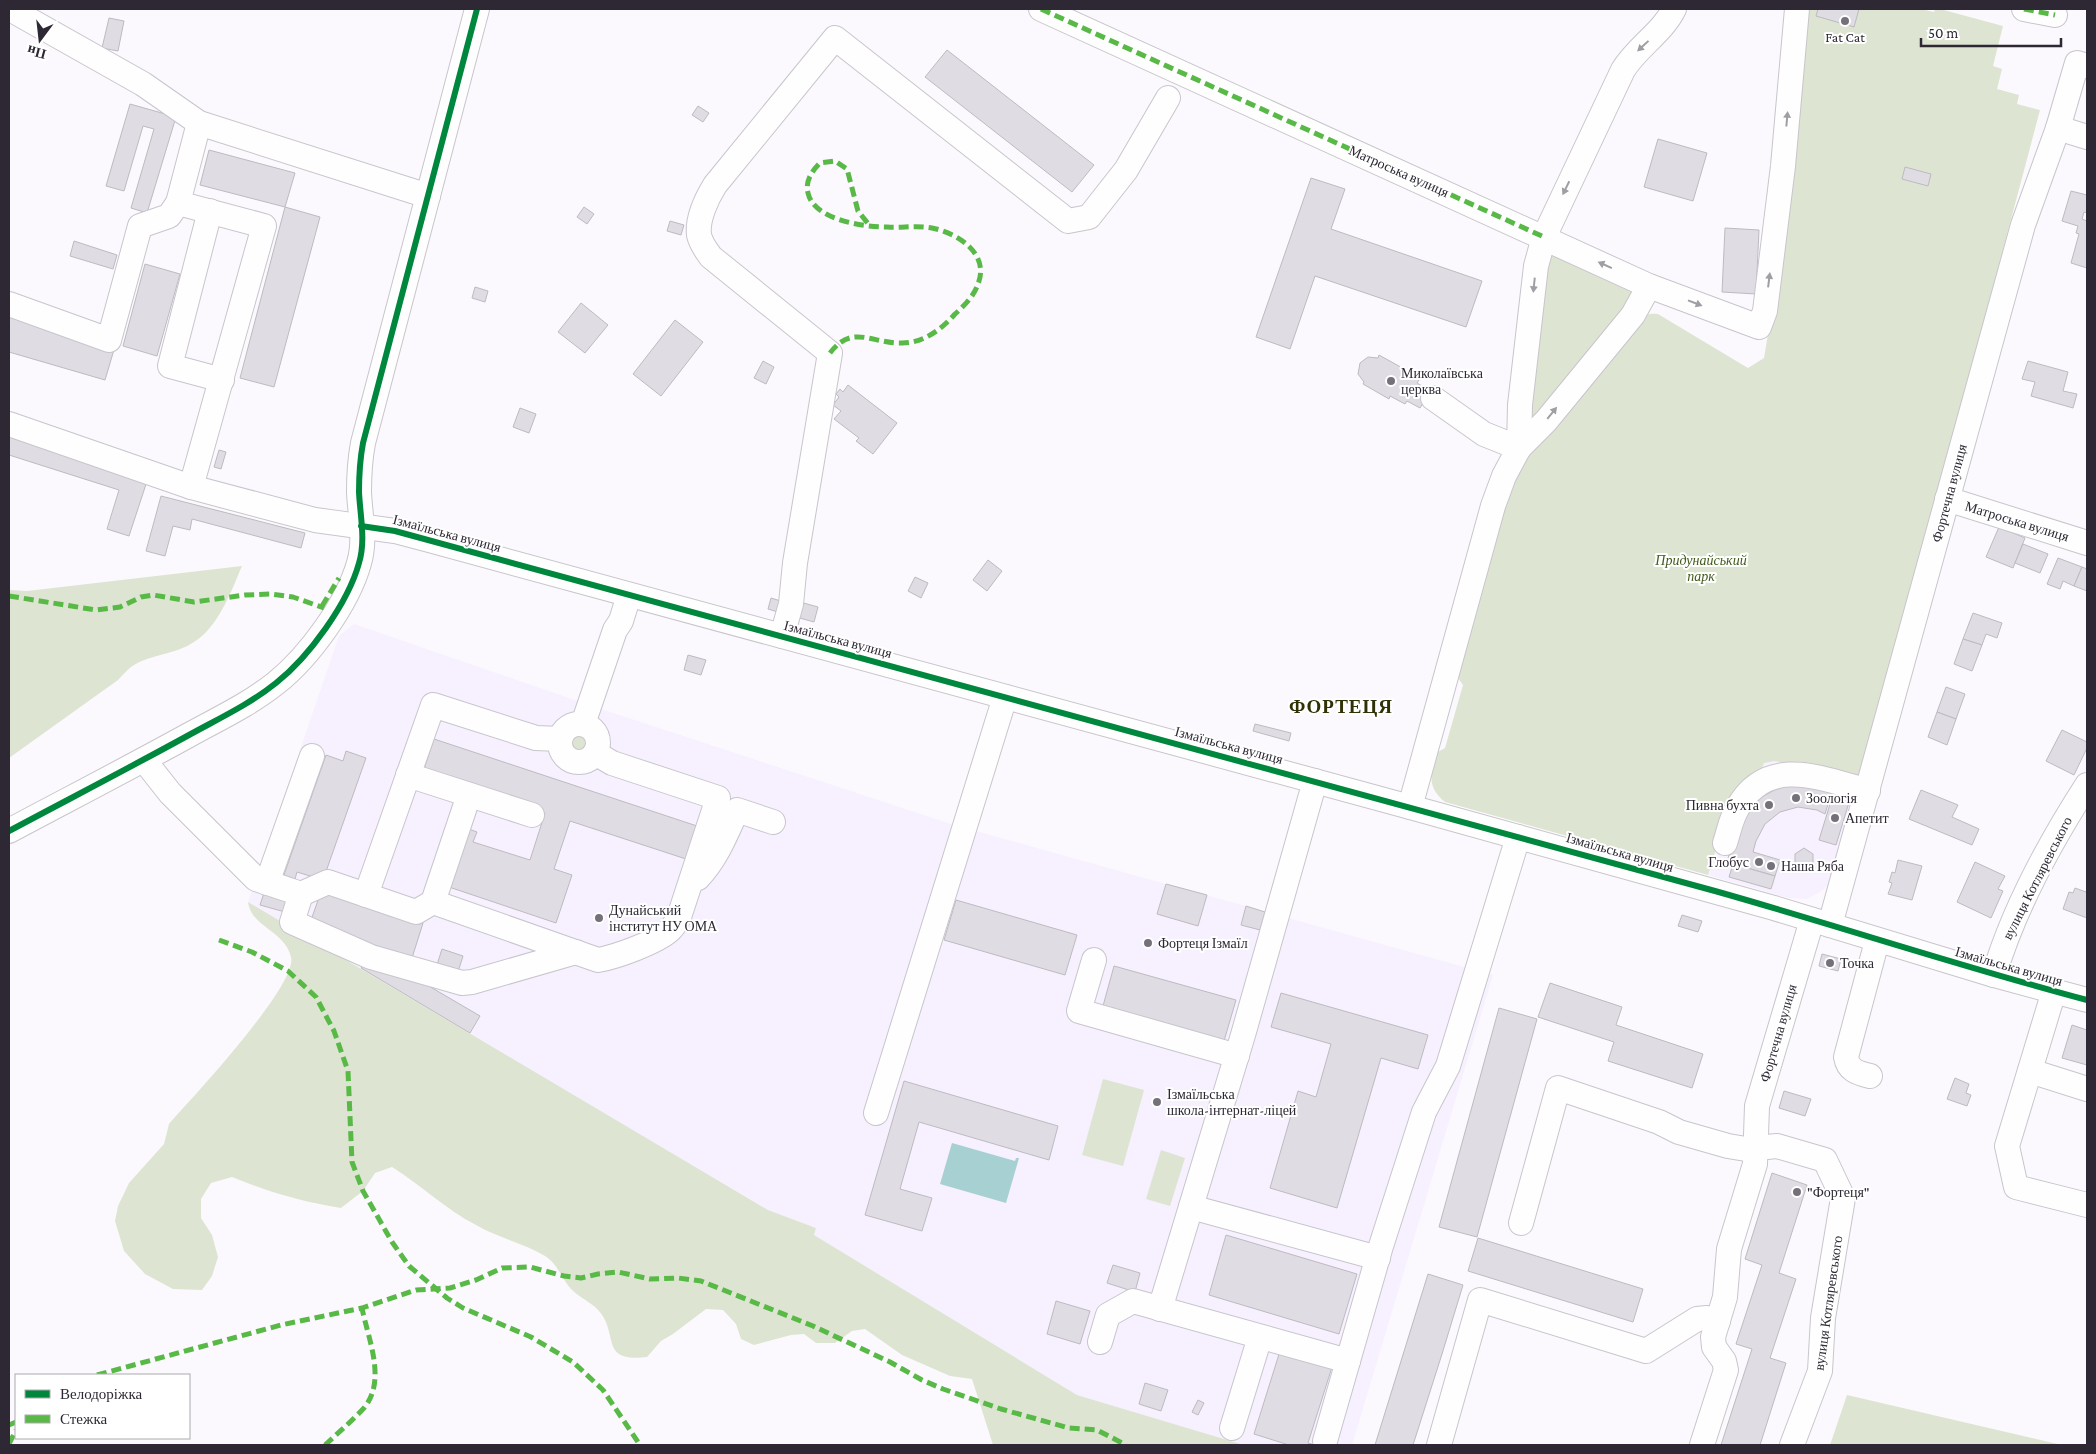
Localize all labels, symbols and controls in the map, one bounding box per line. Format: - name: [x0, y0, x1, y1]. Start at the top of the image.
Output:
- north arrow: [15, 15, 65, 65]
- marker: Fat Cat: [1839, 15, 1851, 27]
- scale bar: [1921, 15, 2061, 47]
- text: 50 m: [1928, 25, 1958, 41]
- place label: Fat Cat: [1825, 29, 1865, 45]
- one-way arrow: [1637, 40, 1649, 52]
- text: Пн: [25, 42, 48, 63]
- one-way arrow: [1783, 110, 1791, 126]
- street label: Матроська вулиця: [1346, 142, 1452, 200]
- one-way arrow: [1562, 181, 1570, 195]
- one-way arrow: [1598, 260, 1612, 268]
- one-way arrow: [1765, 272, 1773, 288]
- one-way arrow: [1530, 277, 1538, 293]
- one-way arrow: [1688, 299, 1703, 307]
- place label: Миколаївська церква: [1401, 365, 1484, 397]
- marker: Миколаївська церква: [1385, 375, 1397, 387]
- one-way arrow: [1547, 407, 1558, 420]
- street label: Фортечна вулиця: [1928, 442, 1970, 544]
- street label: Матроська вулиця: [1963, 498, 2071, 545]
- street label: Ізмаїльська вулиця: [391, 511, 503, 555]
- park label: Придунайський парк: [1654, 552, 1747, 584]
- street label: Ізмаїльська вулиця: [782, 617, 894, 661]
- district label: ФОРТЕЦЯ: [1289, 696, 1393, 717]
- street label: Ізмаїльська вулиця: [1173, 723, 1285, 767]
- place label: Зоологія: [1806, 790, 1857, 806]
- marker: Зоологія: [1790, 792, 1802, 804]
- place label: Пивна бухта: [1686, 797, 1760, 813]
- marker: Пивна бухта: [1763, 799, 1775, 811]
- place label: Апетит: [1845, 810, 1889, 826]
- marker: Апетит: [1829, 812, 1841, 824]
- street label: вулиця Котляревського: [1999, 814, 2075, 942]
- street label: Ізмаїльська вулиця: [1564, 829, 1676, 875]
- place label: Глобус: [1708, 854, 1749, 870]
- marker: Глобус: [1753, 856, 1765, 868]
- place label: Наша Ряба: [1781, 858, 1845, 874]
- marker: Наша Ряба: [1765, 860, 1777, 872]
- place label: Дунайський інститут НУ ОМА: [609, 902, 718, 934]
- marker: Дунайський інститут НУ ОМА: [593, 912, 605, 924]
- place label: Фортеця Ізмаїл: [1158, 935, 1248, 951]
- marker: Фортеця Ізмаїл: [1142, 937, 1154, 949]
- street label: Ізмаїльська вулиця: [1953, 943, 2065, 989]
- place label: Точка: [1840, 955, 1875, 971]
- marker: Точка: [1824, 957, 1836, 969]
- street label: Фортечна вулиця: [1756, 982, 1800, 1084]
- place label: Ізмаїльська школа-інтернат-ліцей: [1167, 1086, 1297, 1118]
- marker: Ізмаїльська школа-інтернат-ліцей: [1151, 1096, 1163, 1108]
- place label: "Фортеця": [1807, 1184, 1870, 1200]
- marker: "Фортеця": [1791, 1186, 1803, 1198]
- street label: вулиця Котляревського: [1811, 1235, 1845, 1371]
- legend: [15, 1374, 190, 1439]
- text: Велодоріжка: [60, 1386, 142, 1402]
- text: Стежка: [60, 1411, 107, 1427]

